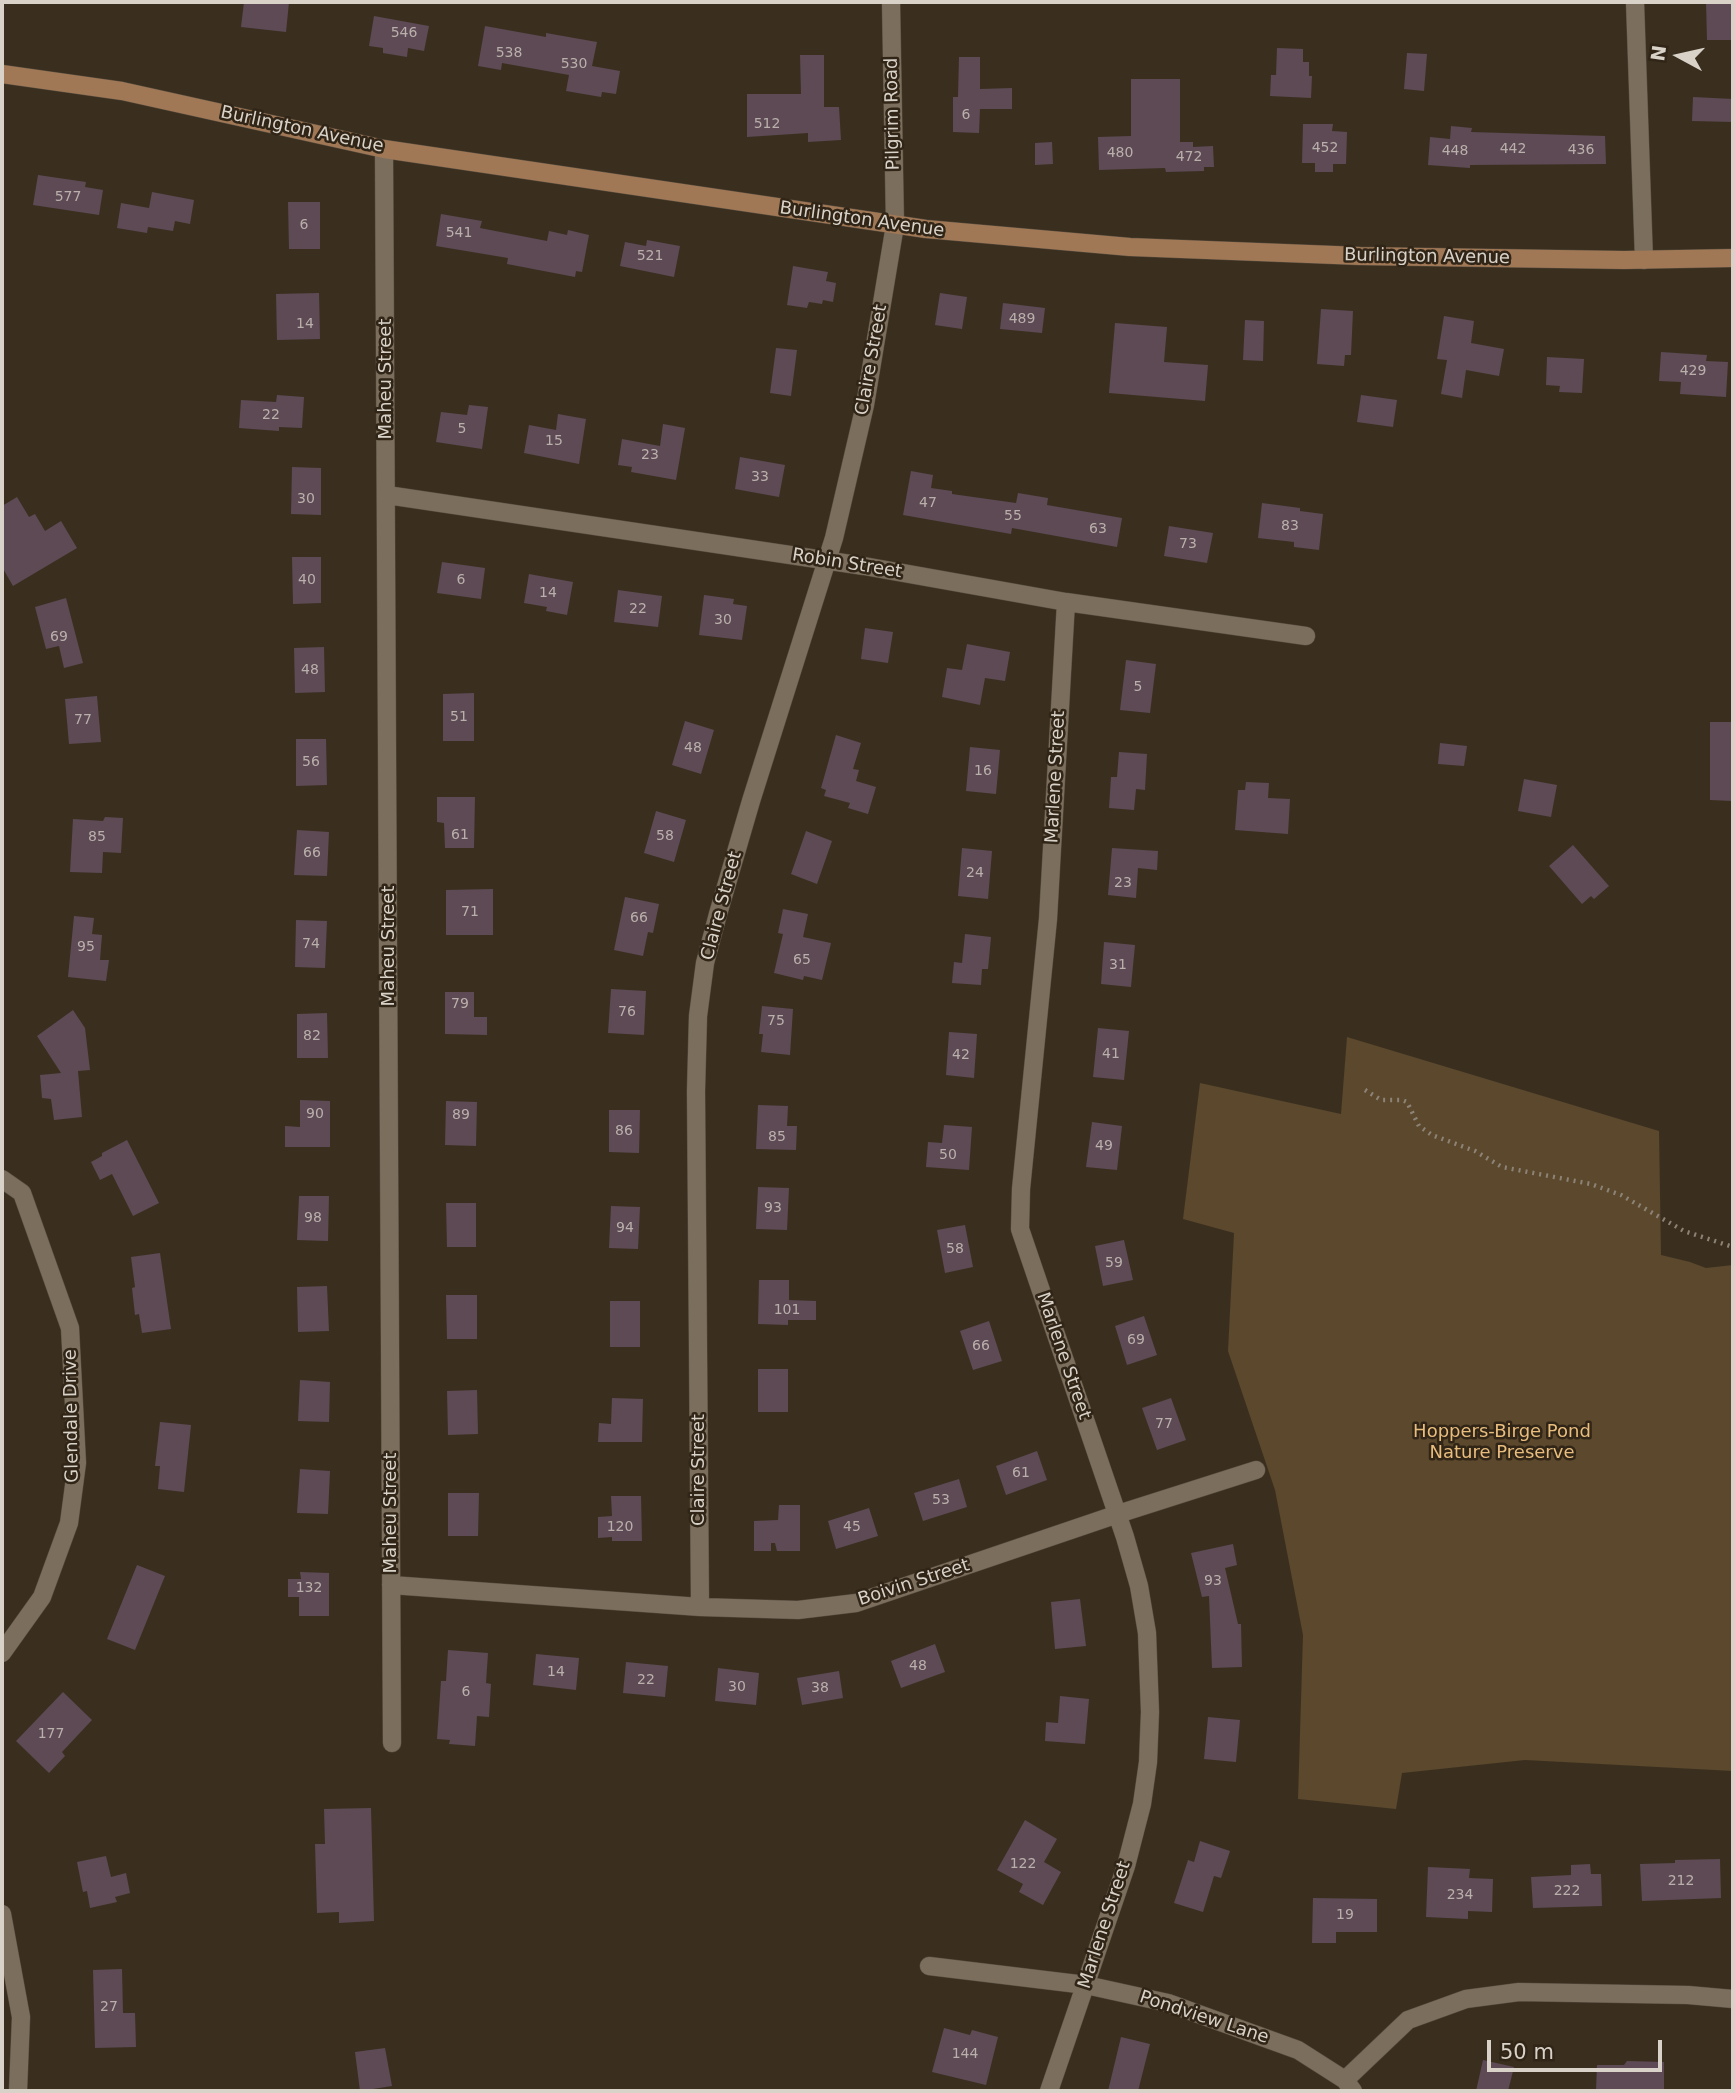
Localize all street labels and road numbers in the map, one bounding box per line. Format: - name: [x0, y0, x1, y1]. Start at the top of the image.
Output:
- street label: Pilgrim Road: [881, 57, 905, 171]
- street label: Burlington Avenue: [219, 102, 385, 158]
- street label: Burlington Avenue: [778, 198, 946, 242]
- street label: Burlington Avenue: [1344, 245, 1510, 269]
- street label: Claire Street: [852, 303, 892, 417]
- street label: Maheu Street: [375, 319, 397, 439]
- street label: Robin Street: [791, 545, 903, 583]
- street label: Marlene Street: [1042, 710, 1070, 844]
- street label: Claire Street: [697, 849, 747, 963]
- street label: Maheu Street: [378, 886, 400, 1006]
- street label: Marlene Street: [1031, 1290, 1095, 1422]
- street label: Glendale Drive: [60, 1349, 84, 1483]
- street label: Claire Street: [688, 1414, 710, 1526]
- street label: Maheu Street: [380, 1453, 402, 1573]
- street label: Boivin Street: [856, 1555, 972, 1611]
- street label: Marlene Street: [1074, 1858, 1136, 1992]
- street label: Pondview Lane: [1137, 1987, 1271, 2049]

